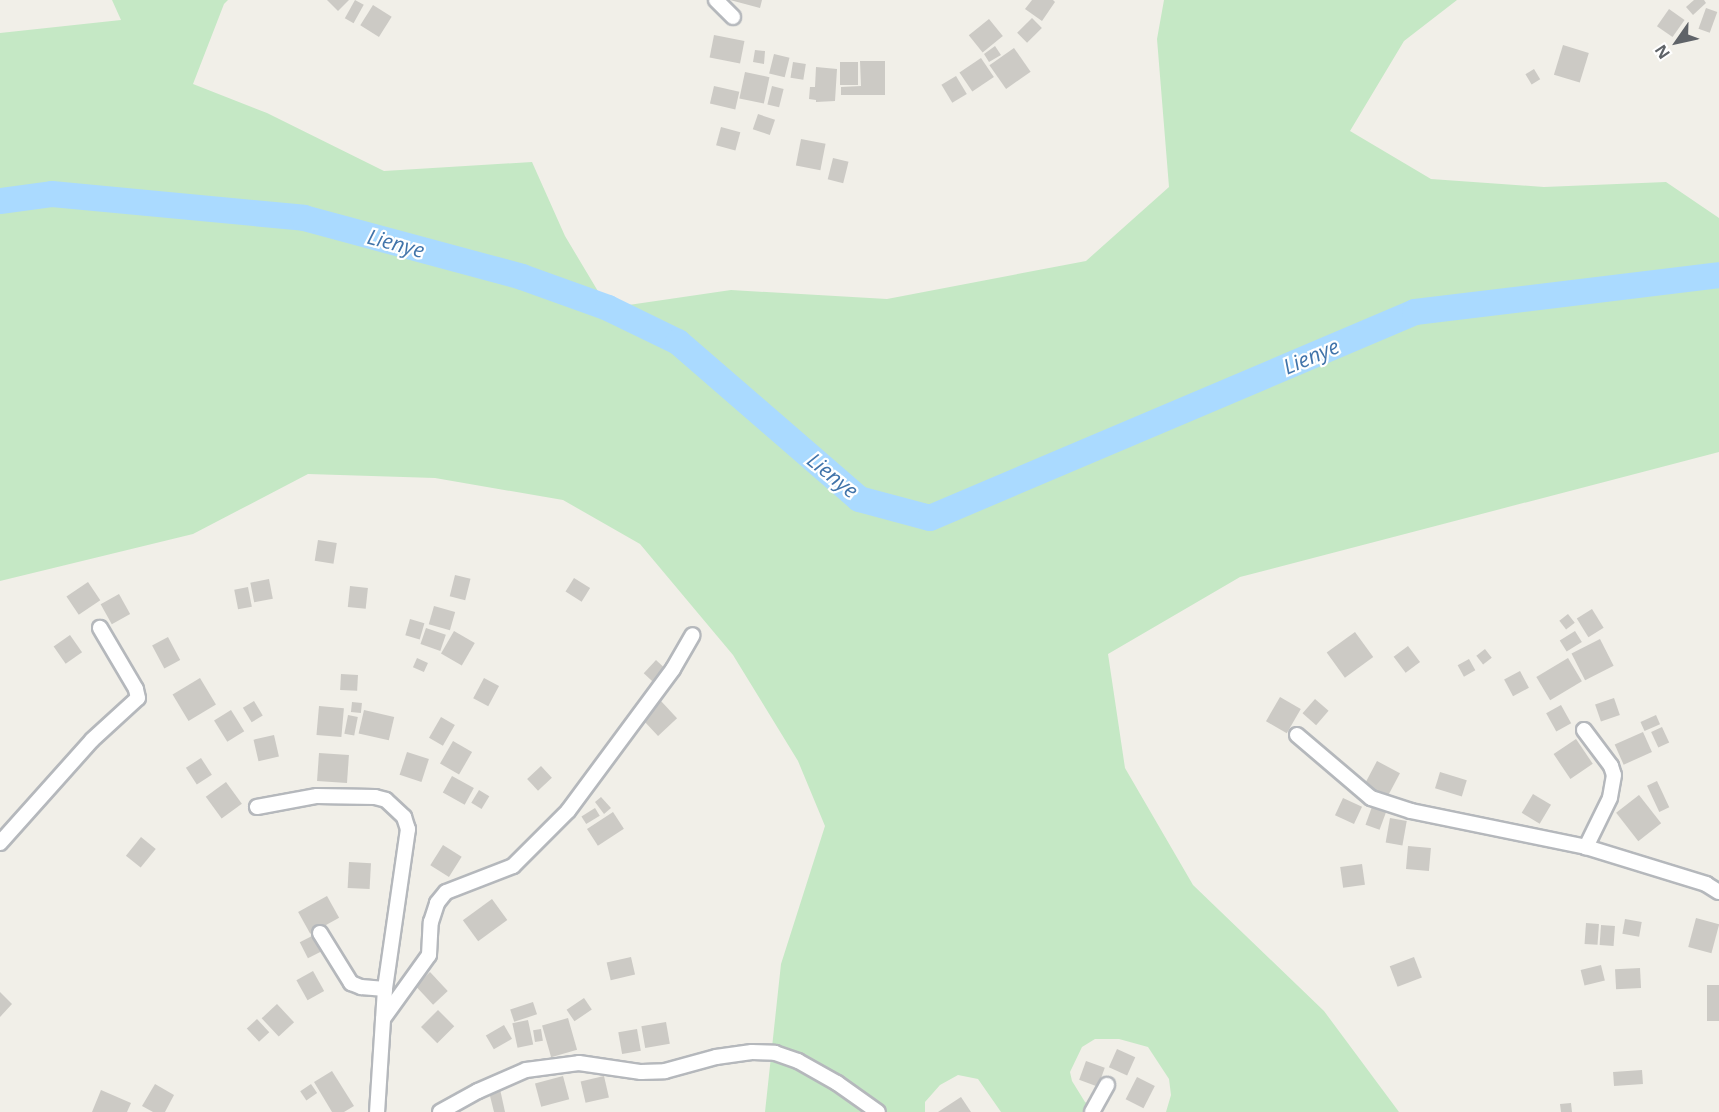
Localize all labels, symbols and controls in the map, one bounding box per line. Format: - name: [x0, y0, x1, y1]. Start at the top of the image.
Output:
- north arrow: [1647, 12, 1707, 72]
- text: N: [1649, 41, 1675, 64]
- water label: Lienye: [365, 223, 427, 263]
- water label: Lienye: [1279, 333, 1343, 379]
- water label: Lienye: [803, 447, 863, 503]

